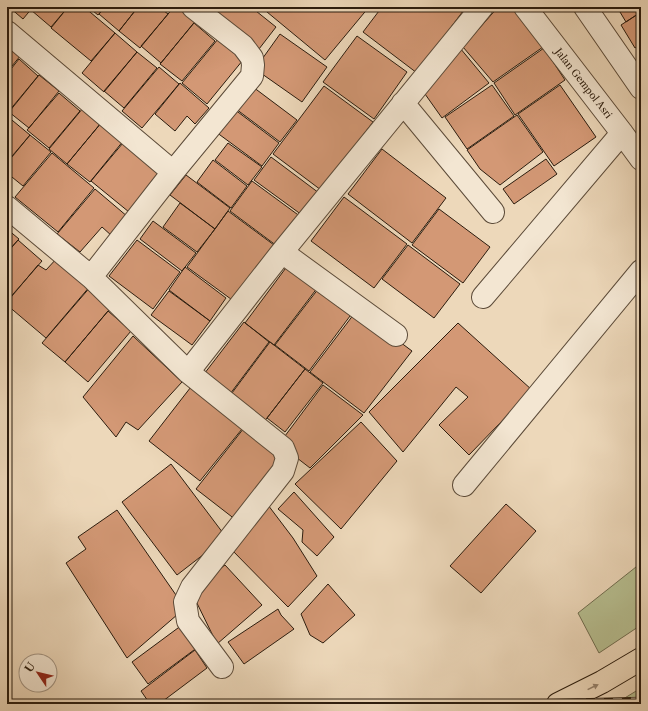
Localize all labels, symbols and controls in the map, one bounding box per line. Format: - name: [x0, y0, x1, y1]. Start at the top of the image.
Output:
- street label: Jalan Gempol Asri: [551, 44, 615, 121]
- north arrow: [18, 653, 58, 693]
- text: U: [22, 660, 38, 675]
- one-way arrow: [587, 684, 599, 690]

